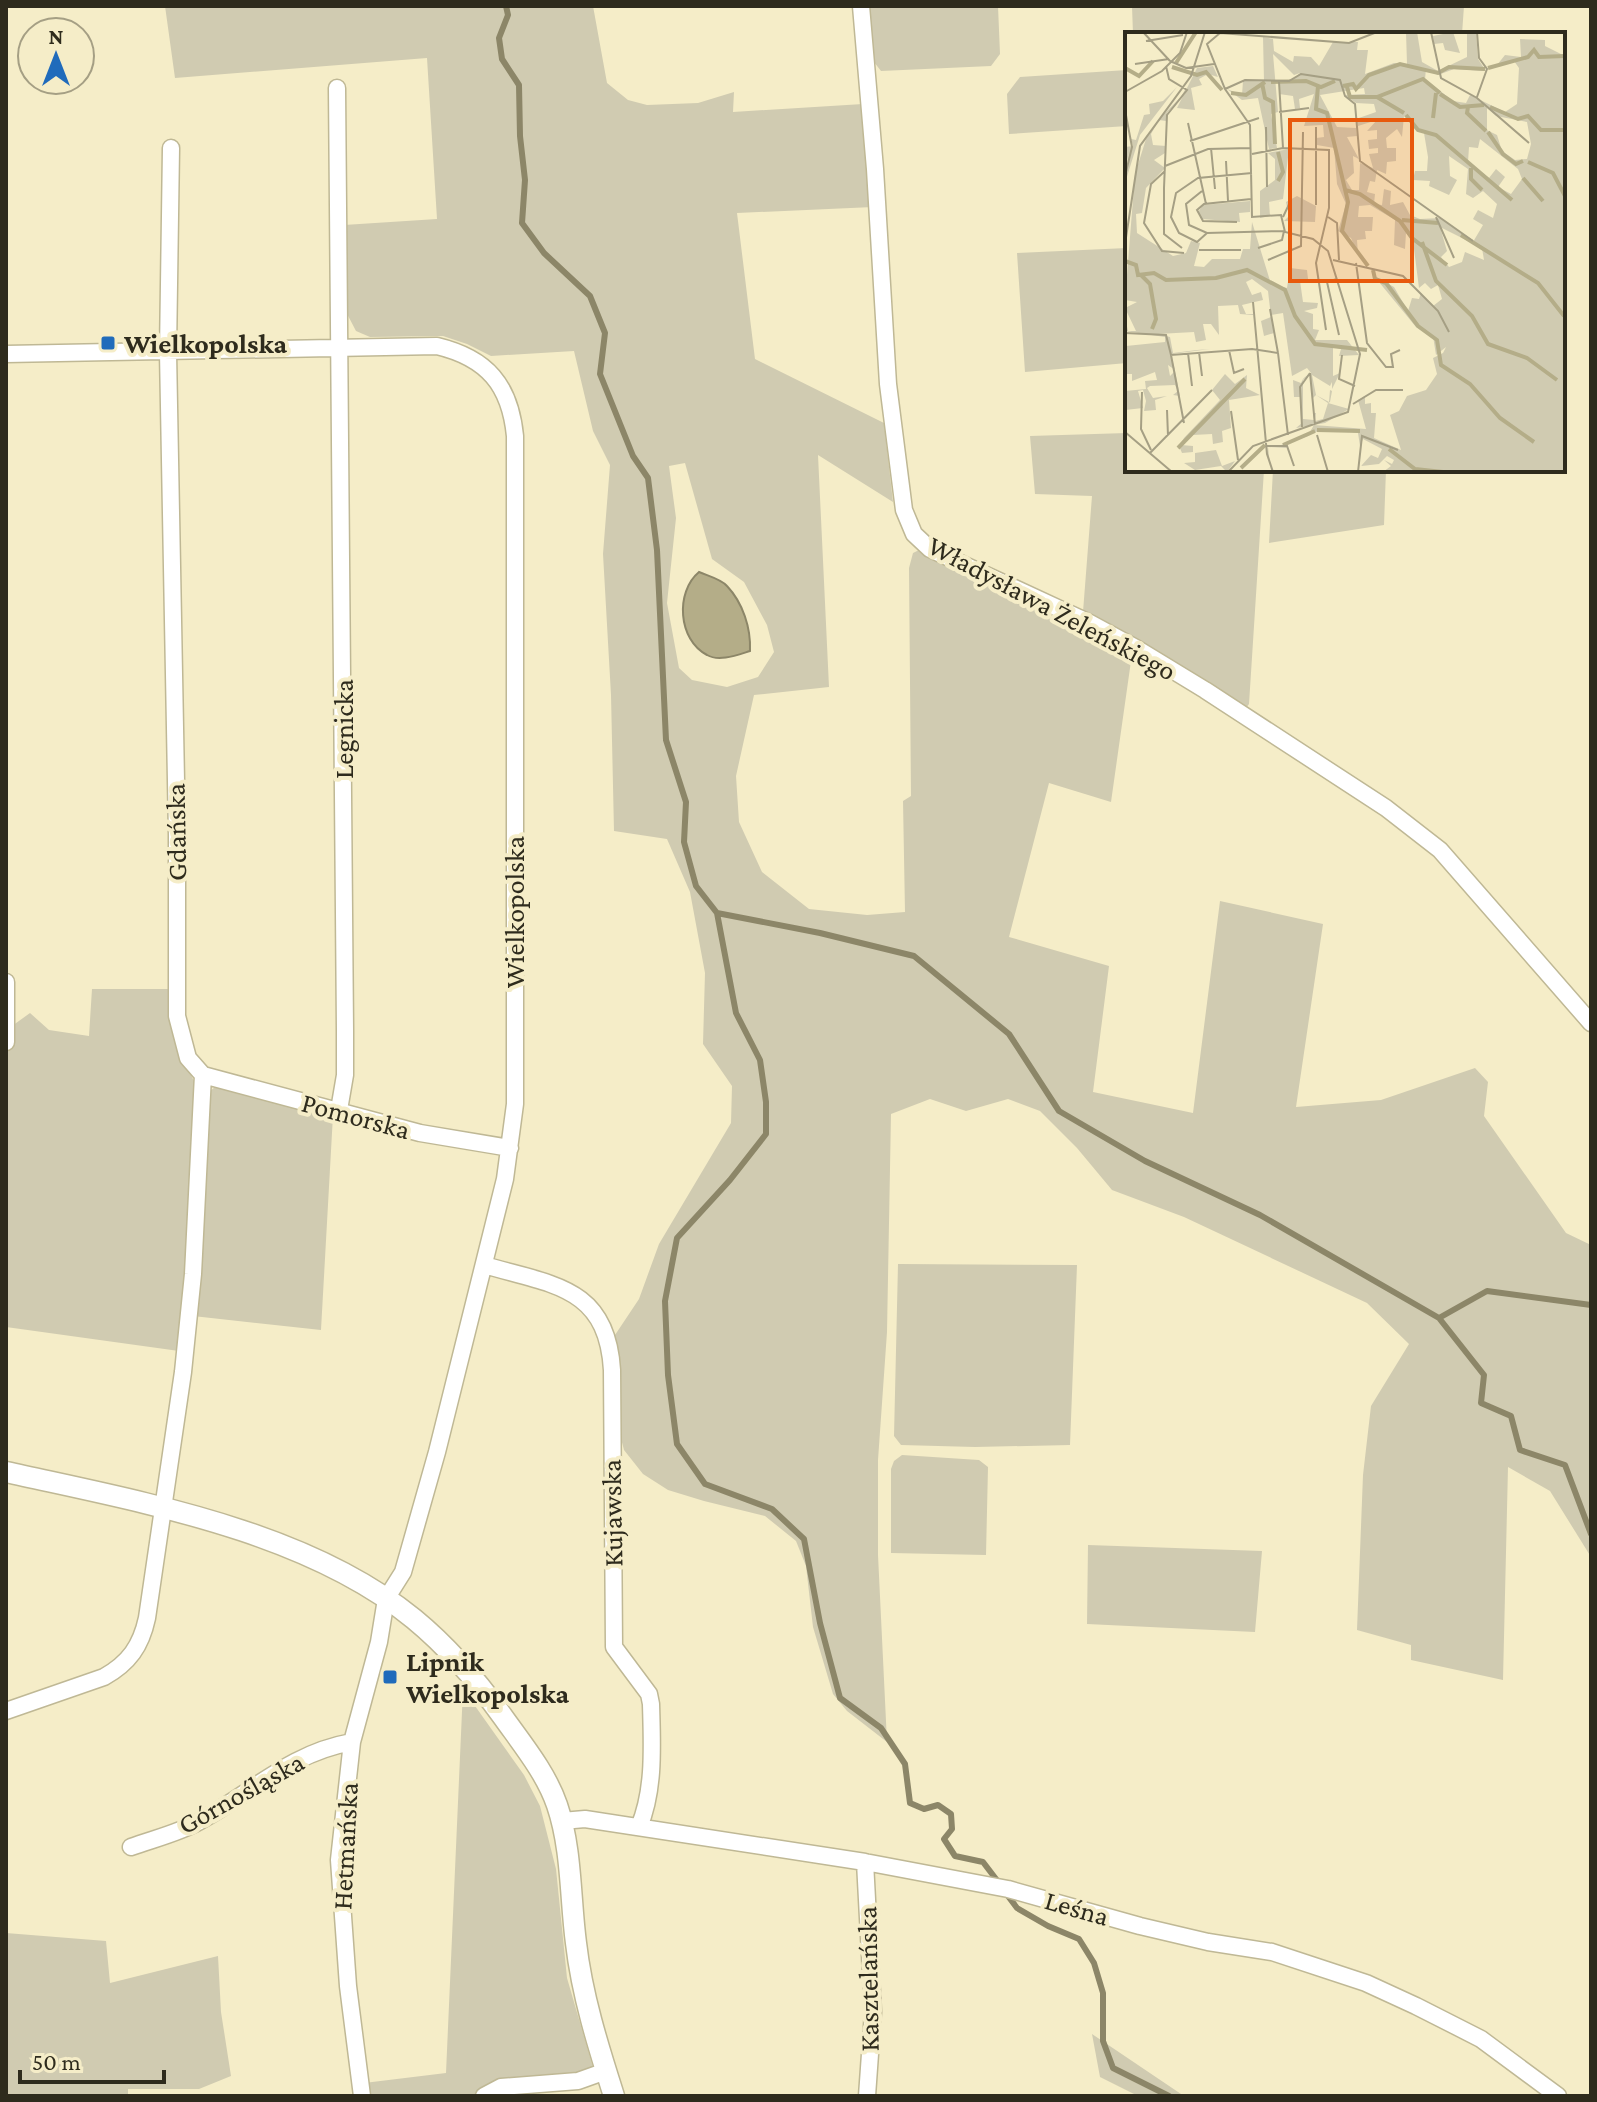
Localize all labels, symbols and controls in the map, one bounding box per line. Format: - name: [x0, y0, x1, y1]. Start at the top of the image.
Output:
- north arrow: [16, 16, 96, 96]
- text: N: [49, 24, 64, 49]
- inset map: [1125, 32, 1565, 472]
- place label: Wielkopolska: [123, 328, 287, 359]
- marker: Wielkopolska: [99, 334, 117, 352]
- street label: Władysława Żeleńskiego: [923, 529, 1181, 687]
- street label: Legnicka: [328, 679, 359, 779]
- street label: Gdańska: [160, 783, 192, 881]
- street label: Wielkopolska: [499, 836, 530, 988]
- street label: Pomorska: [299, 1087, 414, 1145]
- street label: Kujawska: [596, 1459, 628, 1567]
- place label: Lipnik Wielkopolska: [405, 1646, 569, 1709]
- marker: Lipnik Wielkopolska: [381, 1668, 399, 1686]
- street label: Górnośląska: [173, 1746, 309, 1840]
- street label: Hetmańska: [326, 1781, 364, 1911]
- street label: Leśna: [1041, 1884, 1113, 1932]
- street label: Kasztelańska: [851, 1906, 885, 2052]
- scale bar: [20, 2034, 164, 2084]
- text: 50 m: [32, 2048, 81, 2075]

